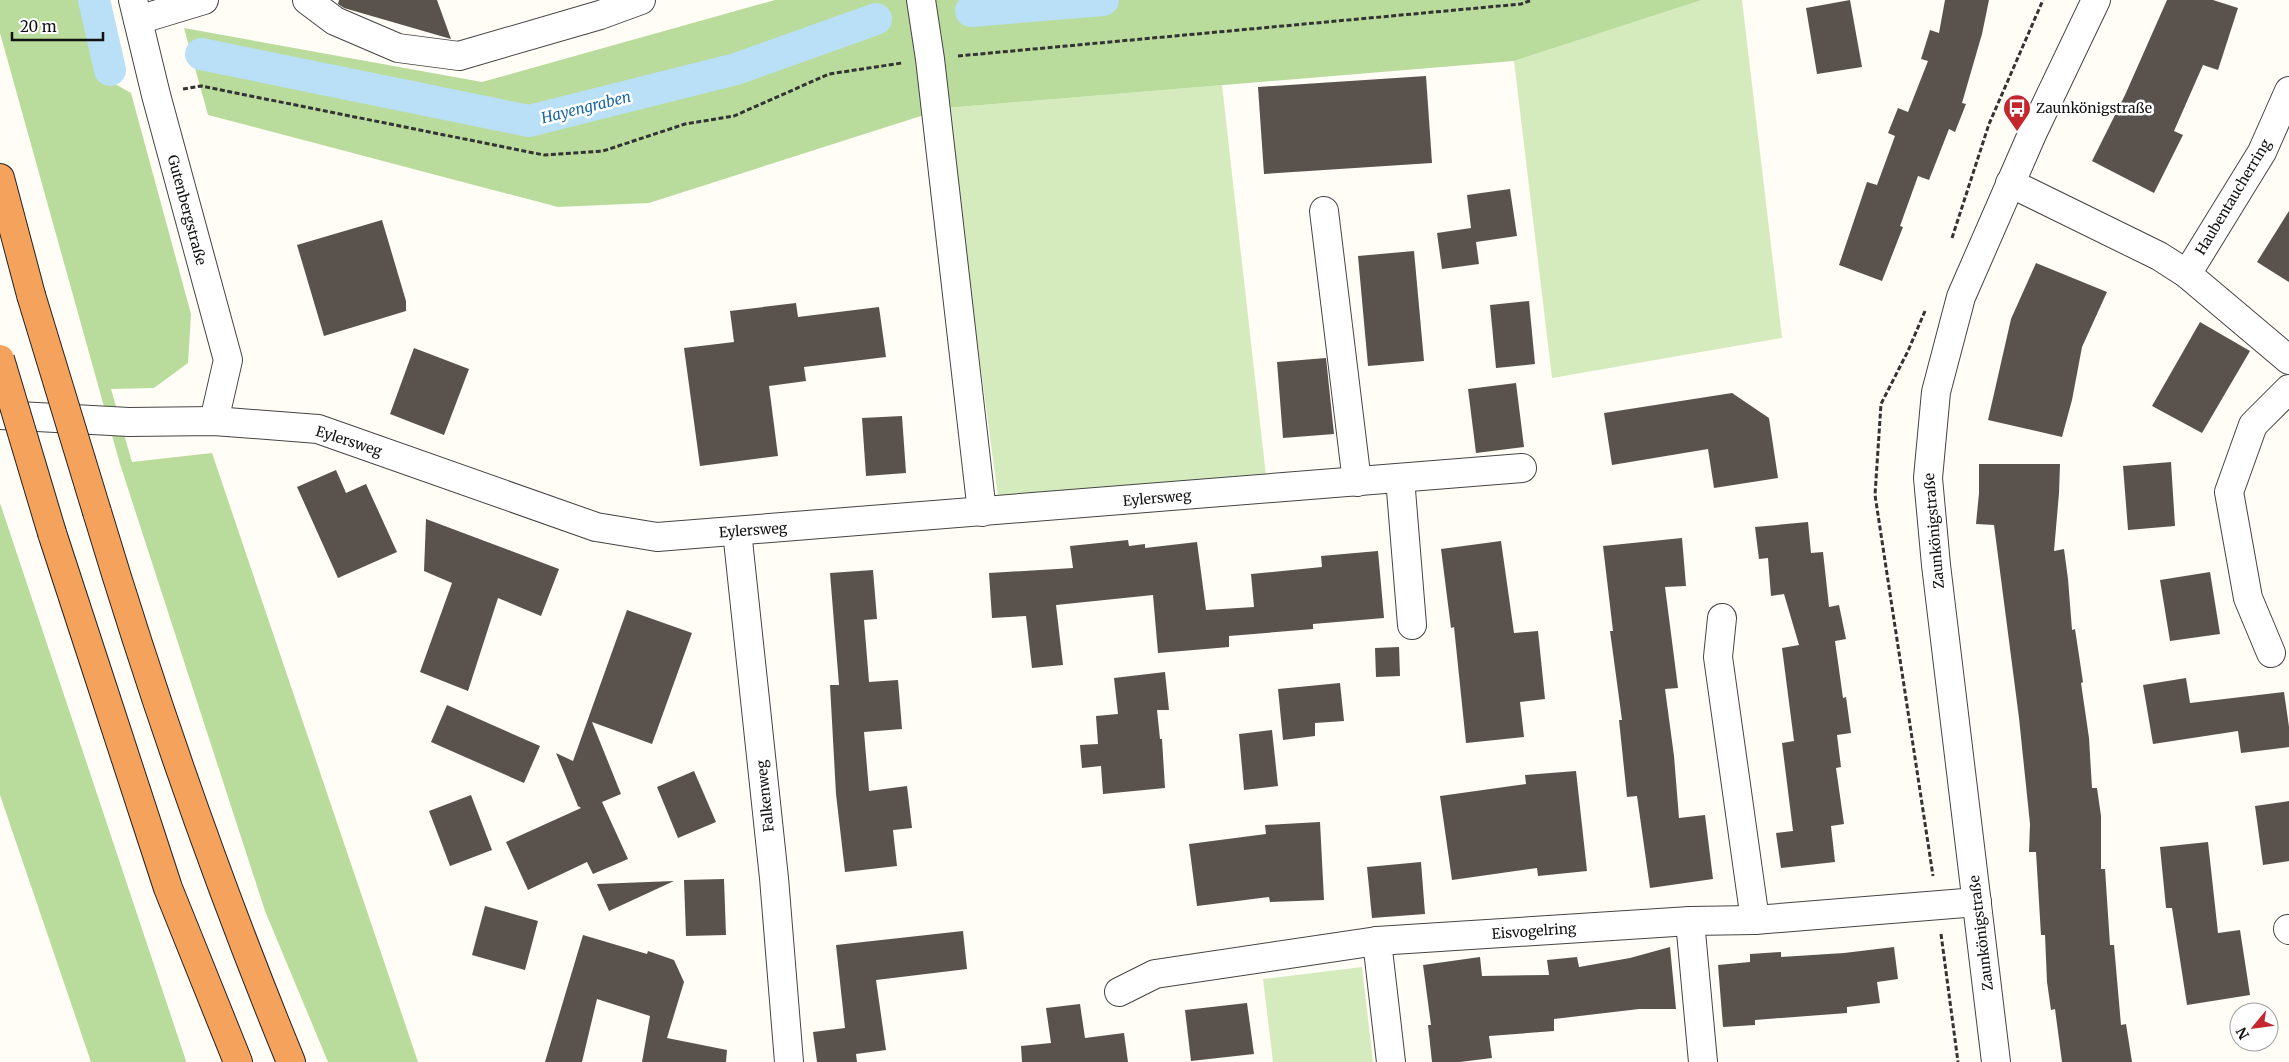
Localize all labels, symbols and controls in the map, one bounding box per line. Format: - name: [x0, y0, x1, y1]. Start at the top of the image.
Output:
- scale bar: [12, 10, 104, 42]
- text: 20 m: [20, 17, 57, 36]
- water label: Hayengraben: [538, 87, 633, 128]
- bus stop icon: Zaunkönigstraße: [2002, 93, 2032, 132]
- place label: Zaunkönigstraße: [2036, 99, 2152, 117]
- street label: Haubentaucherring: [2191, 135, 2275, 258]
- street label: Gutenbergstraße: [164, 153, 210, 267]
- street label: Eylersweg: [314, 422, 385, 460]
- street label: Zaunkönigstraße: [1920, 472, 1948, 590]
- street label: Eylersweg: [1122, 486, 1192, 510]
- street label: Eylersweg: [718, 519, 788, 541]
- street label: Falkenweg: [752, 759, 778, 833]
- street label: Zaunkönigstraße: [1965, 874, 1997, 992]
- street label: Eisvogelring: [1491, 919, 1577, 943]
- north arrow: [2229, 1002, 2279, 1052]
- text: N: [2232, 1024, 2253, 1043]

